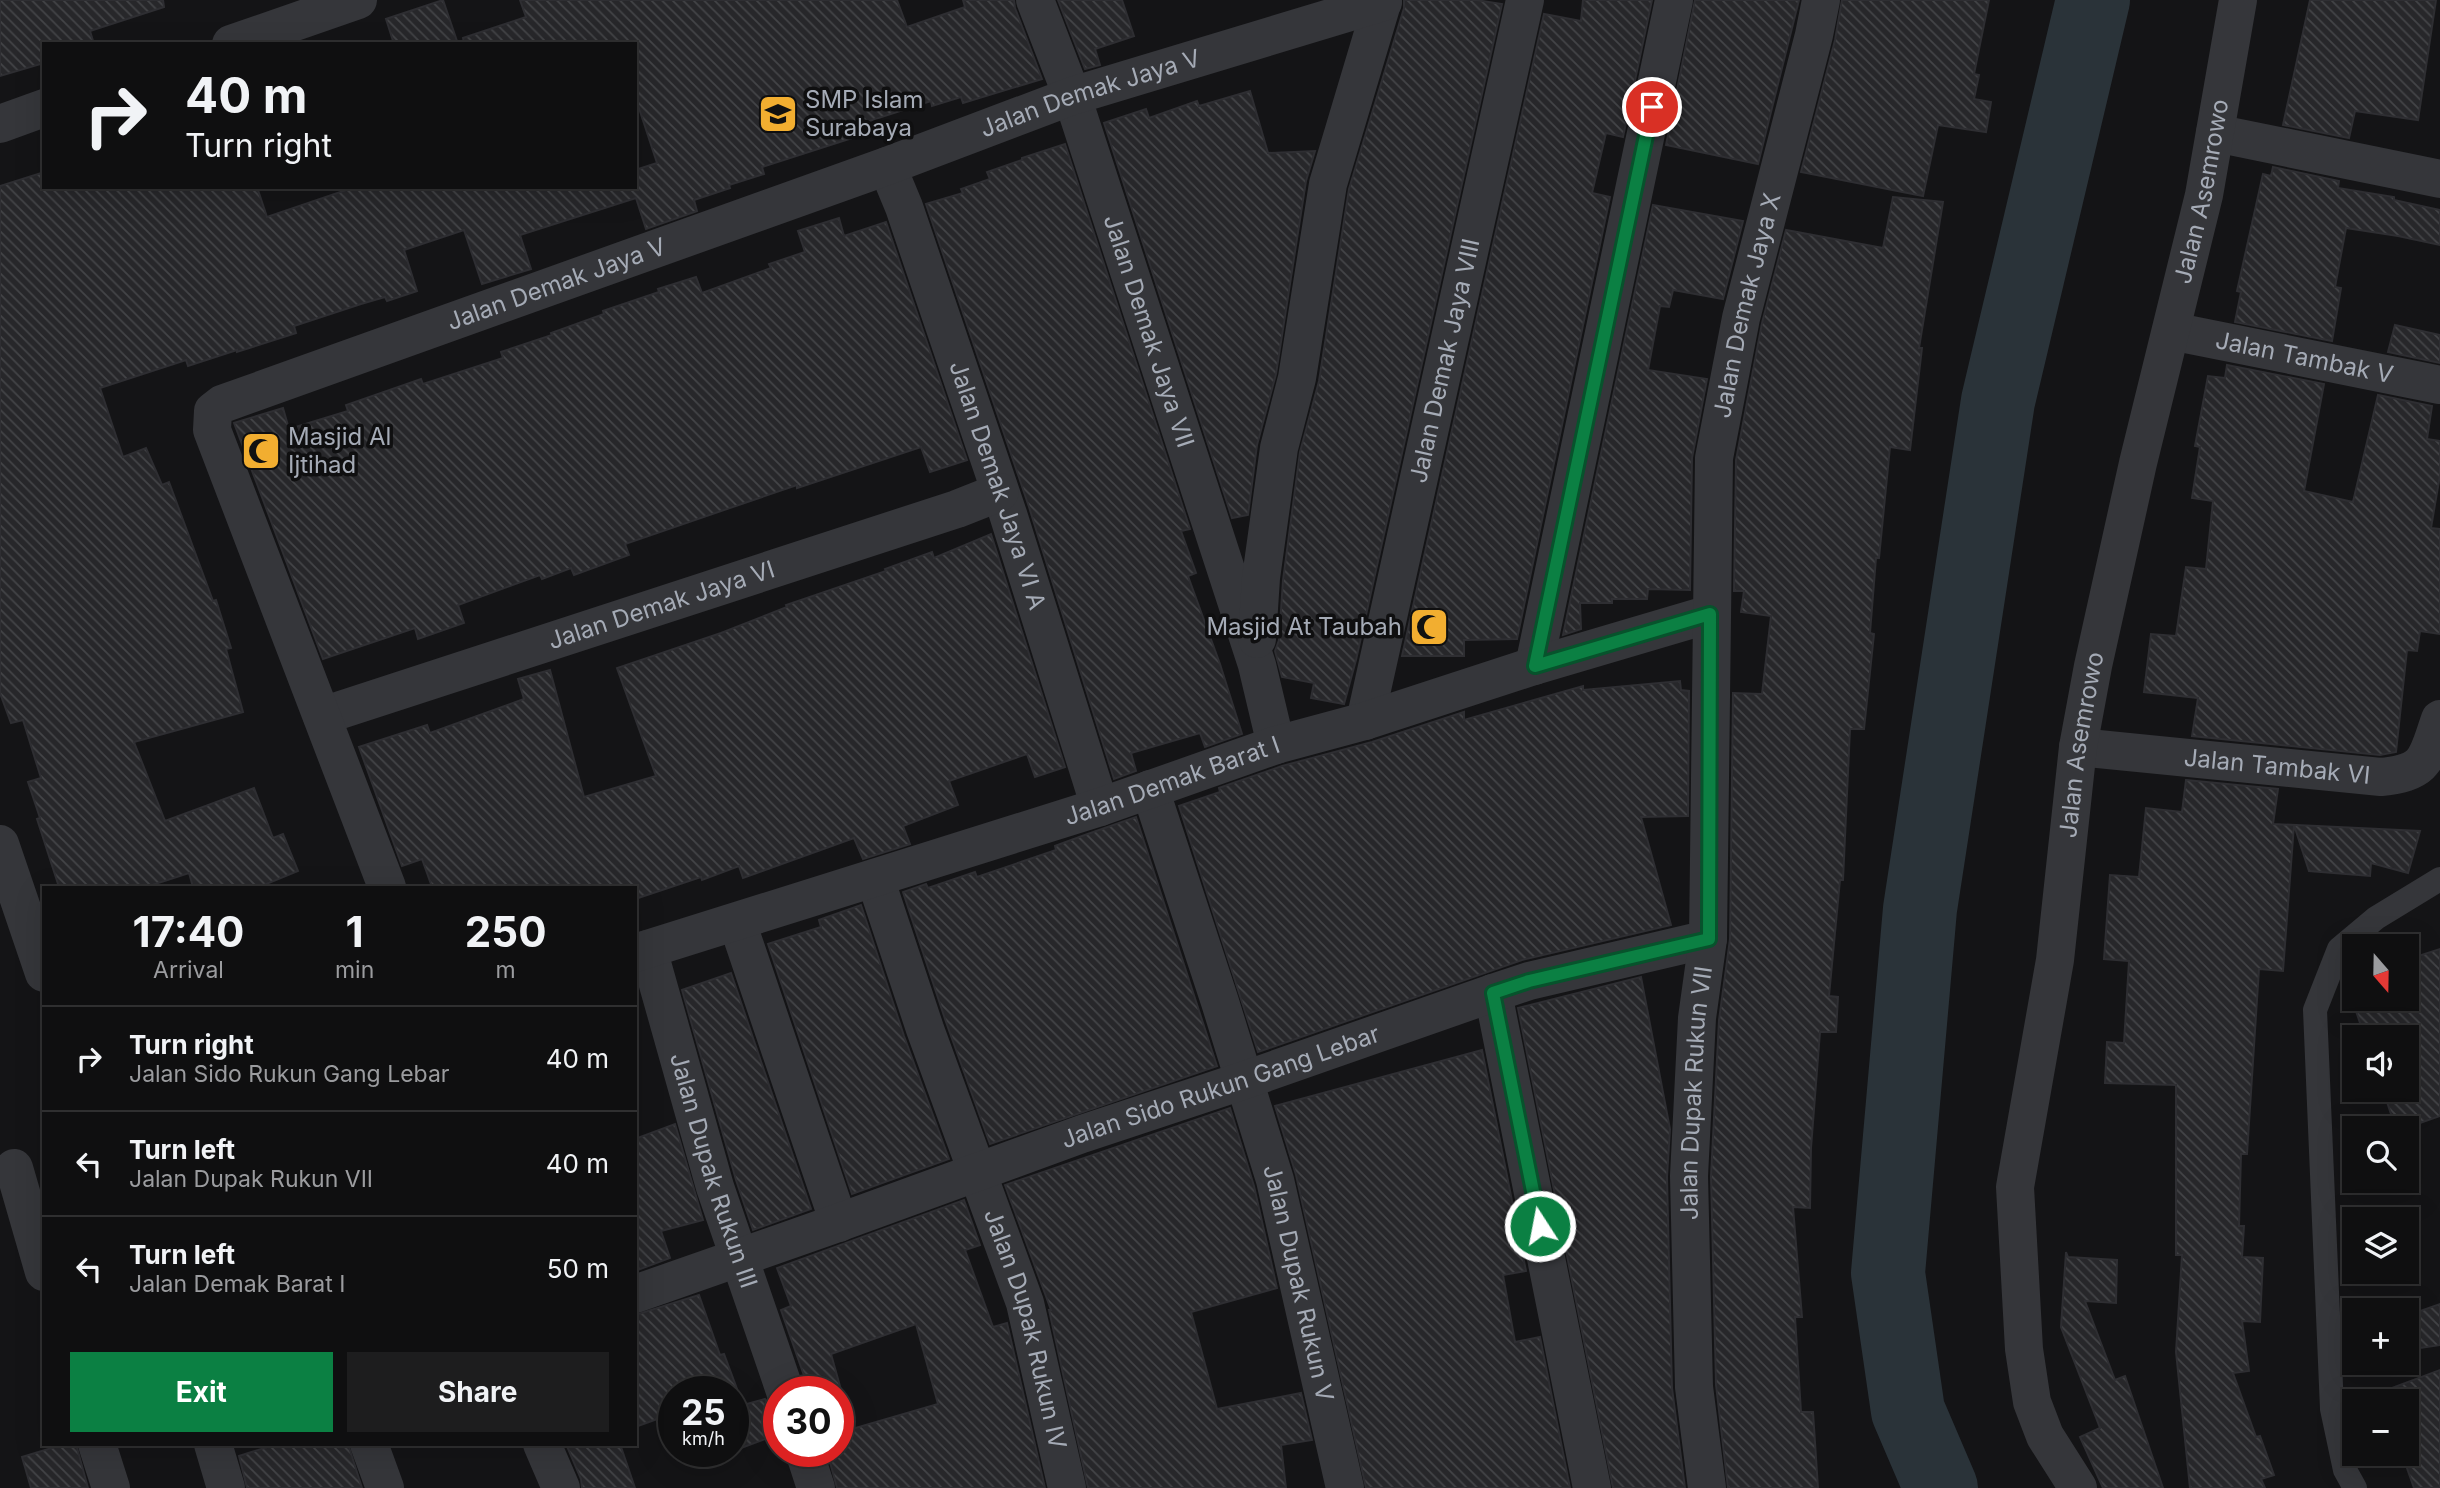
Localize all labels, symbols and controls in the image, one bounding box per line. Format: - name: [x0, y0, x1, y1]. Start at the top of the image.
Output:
- street label: Jalan Demak Jaya V: [976, 43, 1204, 143]
- text: 40 m: [185, 66, 308, 125]
- icon: right: [70, 70, 161, 161]
- pin: [1622, 77, 1682, 137]
- place label: SMP Islam Surabaya: [805, 85, 924, 142]
- icon: arrive: [1633, 88, 1671, 126]
- school or university icon: SMP Islam Surabaya: [757, 93, 799, 135]
- street label: Jalan Asemrowo: [2168, 97, 2234, 287]
- text: Turn right: [185, 126, 332, 165]
- street label: Jalan Demak Jaya X: [1707, 190, 1787, 420]
- street label: Jalan Demak Jaya VII: [1098, 211, 1200, 451]
- street label: Jalan Demak Jaya V: [443, 231, 670, 336]
- street label: Jalan Demak Jaya VIII: [1403, 236, 1486, 486]
- street label: Jalan Tambak V: [2213, 325, 2396, 389]
- street label: Jalan Demak Jaya VI A: [943, 357, 1052, 613]
- place label: Masjid Al Ijtihad: [288, 422, 391, 479]
- mosque icon: Masjid Al Ijtihad: [240, 430, 282, 472]
- street label: Jalan Demak Jaya VI: [544, 554, 778, 655]
- mosque icon: Masjid At Taubah: [1408, 606, 1450, 648]
- place label: Masjid At Taubah: [1206, 612, 1402, 641]
- street label: Jalan Asemrowo: [2053, 649, 2110, 840]
- street label: Jalan Demak Barat I: [1061, 730, 1283, 831]
- street label: Jalan Tambak VI: [2183, 743, 2372, 790]
- text: 17:40: [133, 906, 244, 957]
- text: 1: [346, 906, 364, 957]
- text: 250: [465, 906, 546, 957]
- north arrow: [2342, 934, 2418, 1012]
- map controls: [2342, 934, 2419, 1466]
- text: Arrival: [153, 956, 224, 984]
- text: min: [335, 956, 374, 984]
- text: m: [496, 956, 516, 984]
- street label: Jalan Dupak Rukun VII: [1674, 964, 1718, 1221]
- street label: Jalan Sido Rukun Gang Lebar: [1057, 1019, 1383, 1154]
- button: sound: [2342, 1025, 2419, 1102]
- text: Turn right: [129, 1029, 254, 1060]
- icon: right: [70, 1040, 108, 1078]
- text: 40 m: [546, 1043, 609, 1074]
- street label: Jalan Dupak Rukun III: [664, 1050, 764, 1292]
- text: Jalan Sido Rukun Gang Lebar: [129, 1060, 449, 1088]
- button: search: [2342, 1116, 2419, 1193]
- text: Turn left: [129, 1134, 235, 1165]
- icon: left: [70, 1145, 108, 1183]
- text: 40 m: [546, 1148, 609, 1179]
- street label: Jalan Dupak Rukun V: [1257, 1161, 1340, 1404]
- text: Jalan Dupak Rukun VII: [129, 1165, 373, 1193]
- position arrow: [1503, 1189, 1577, 1263]
- street label: Jalan Dupak Rukun IV: [978, 1205, 1073, 1452]
- button: layers: [2342, 1207, 2419, 1284]
- text: Turn left: [129, 1239, 235, 1270]
- icon: left: [70, 1250, 108, 1288]
- text: 50 m: [547, 1253, 609, 1284]
- text: Jalan Demak Barat I: [129, 1270, 345, 1298]
- button: +: [2342, 1298, 2419, 1375]
- button: Exit: [70, 1352, 333, 1432]
- button: Share: [347, 1352, 609, 1432]
- speed limit sign: 30: [763, 1376, 854, 1467]
- button: −: [2342, 1389, 2419, 1466]
- text: 25: [681, 1391, 726, 1433]
- text: km/h: [682, 1428, 725, 1449]

